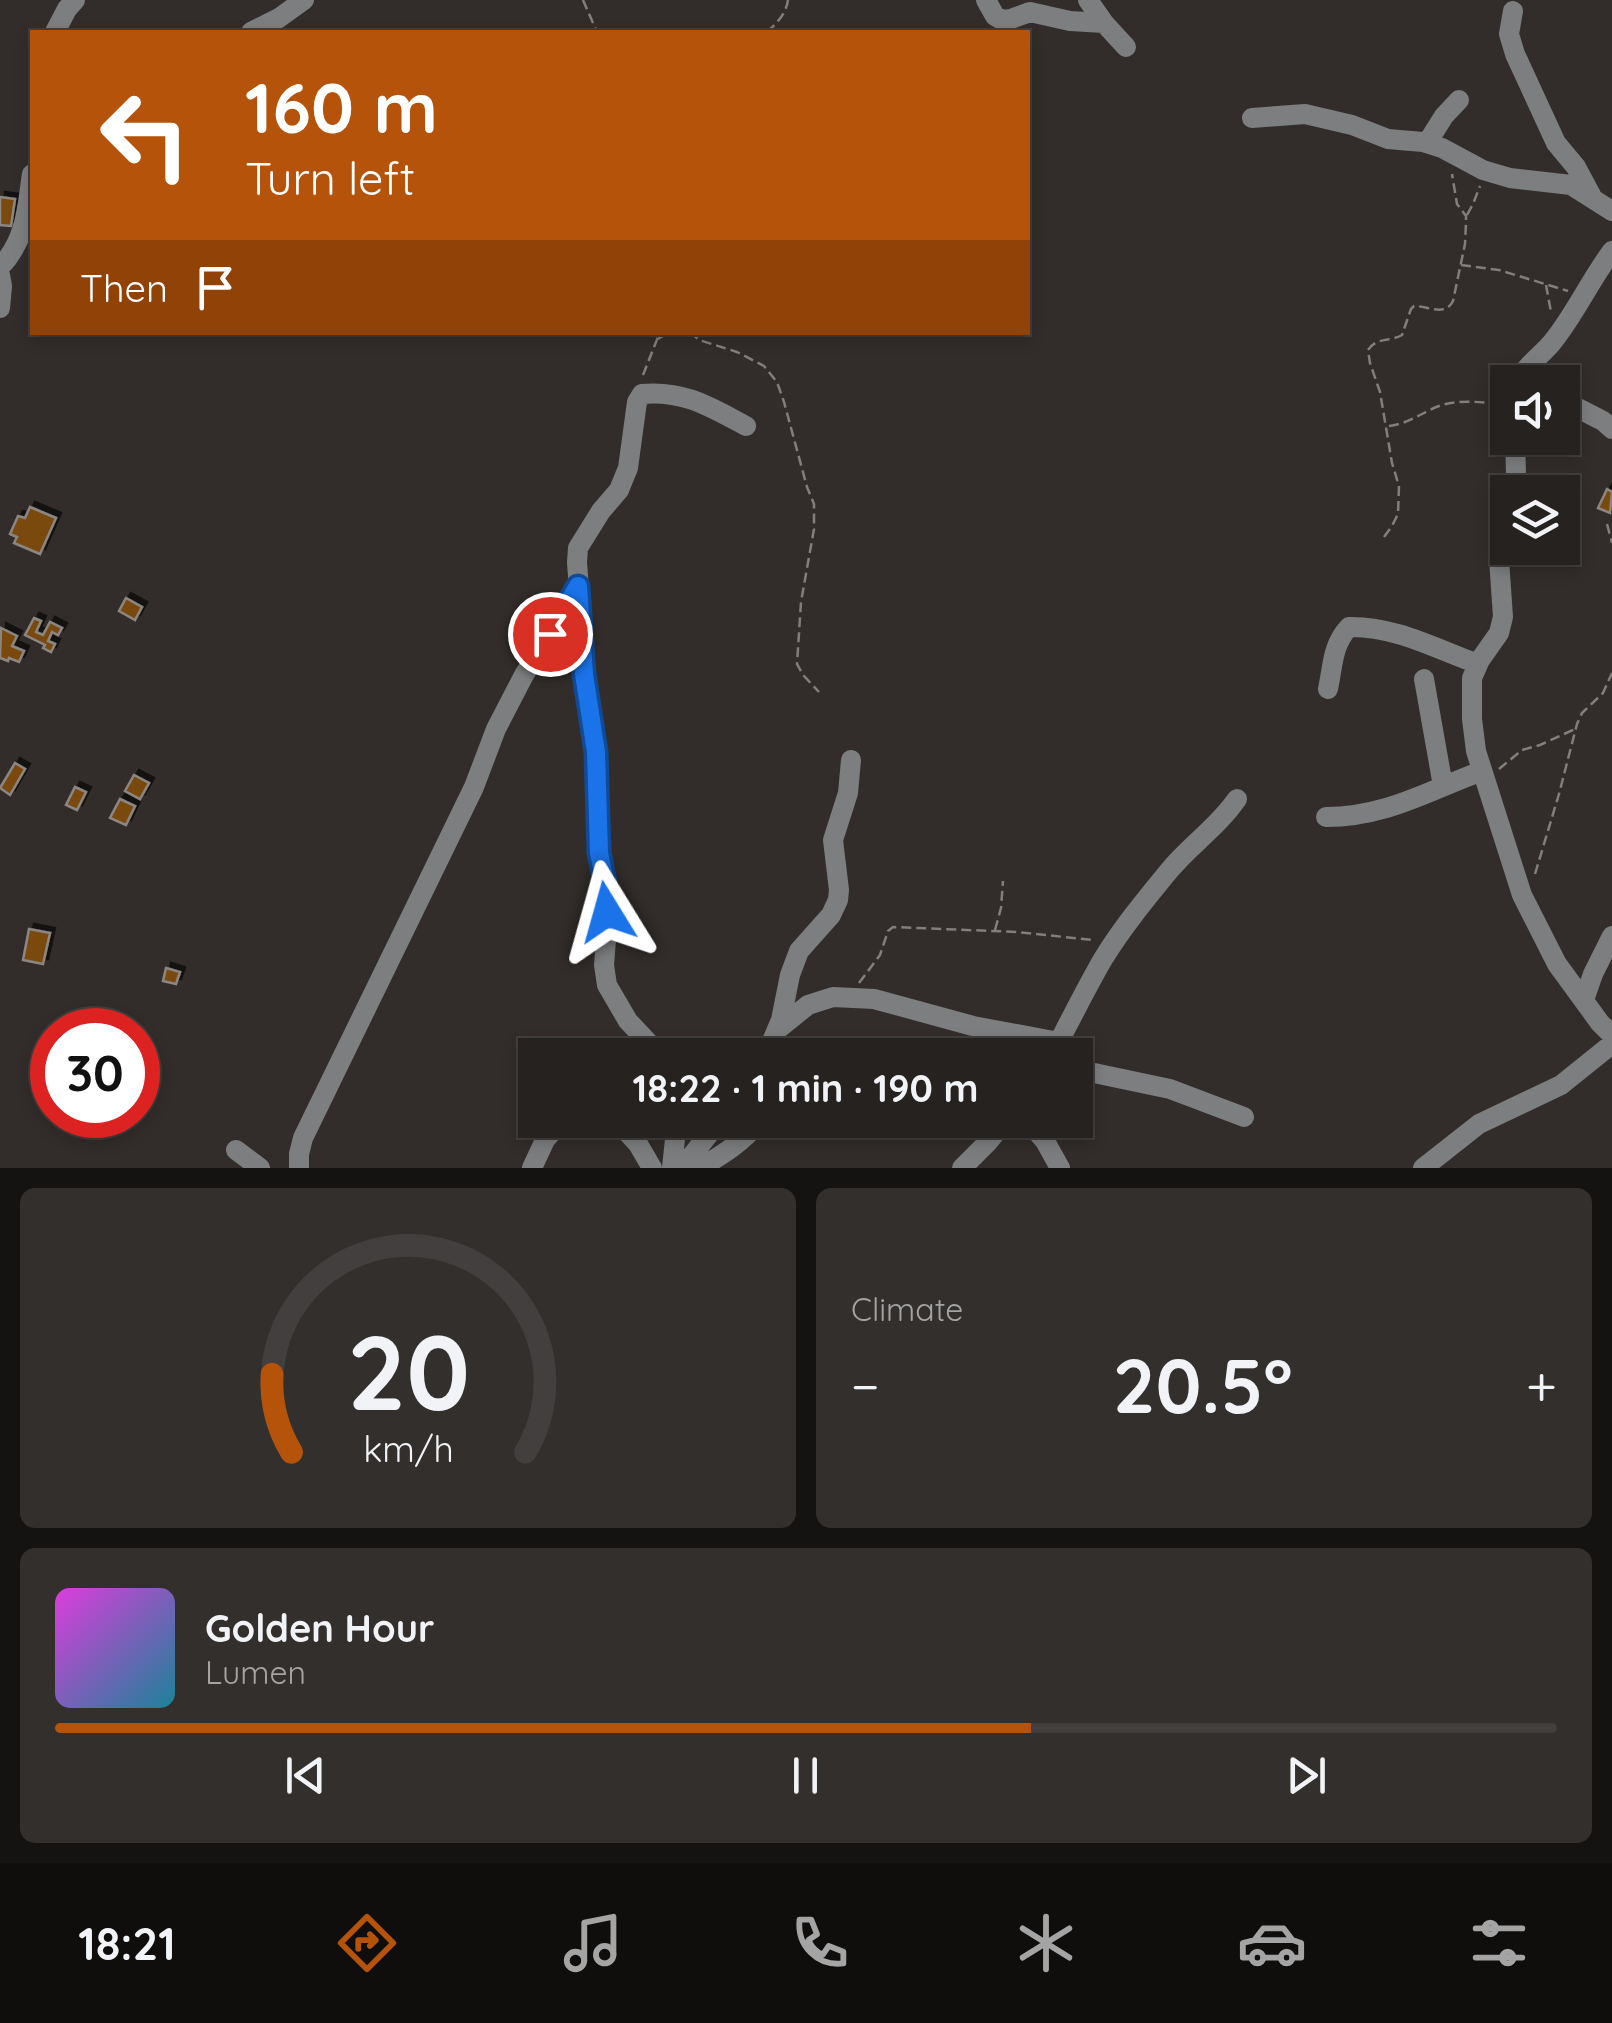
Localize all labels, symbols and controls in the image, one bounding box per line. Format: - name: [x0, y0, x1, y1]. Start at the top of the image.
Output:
- text: 160 m: [245, 63, 438, 151]
- icon: left: [80, 70, 210, 200]
- text: Turn left: [245, 150, 415, 206]
- icon: arrive: [188, 260, 243, 315]
- text: Then: [80, 264, 168, 312]
- map controls: [1490, 365, 1580, 565]
- button: sound: [1490, 365, 1580, 455]
- button: layers: [1490, 475, 1580, 565]
- pin: [508, 592, 593, 677]
- icon: arrive: [523, 607, 578, 662]
- position arrow: [555, 860, 659, 964]
- speed limit sign: 30: [30, 1008, 160, 1138]
- text: 18:22 · 1 min · 190 m: [632, 1064, 979, 1112]
- text: Climate: [851, 1289, 963, 1329]
- text: 20: [346, 1306, 470, 1436]
- text: 20.5°: [1113, 1338, 1293, 1432]
- text: −: [851, 1351, 880, 1420]
- text: +: [1526, 1351, 1557, 1420]
- text: km/h: [363, 1426, 453, 1471]
- text: Golden Hour: [205, 1604, 434, 1652]
- text: Lumen: [205, 1652, 306, 1692]
- icon: previous: [278, 1748, 333, 1803]
- icon: pause: [778, 1748, 833, 1803]
- icon: next: [1279, 1748, 1334, 1803]
- icon: directions: [332, 1908, 402, 1978]
- icon: music: [558, 1908, 628, 1978]
- icon: phone: [785, 1908, 855, 1978]
- icon: climate: [1011, 1908, 1081, 1978]
- icon: car: [1237, 1908, 1307, 1978]
- icon: filters: [1464, 1908, 1534, 1978]
- text: 18:21: [78, 1915, 176, 1971]

